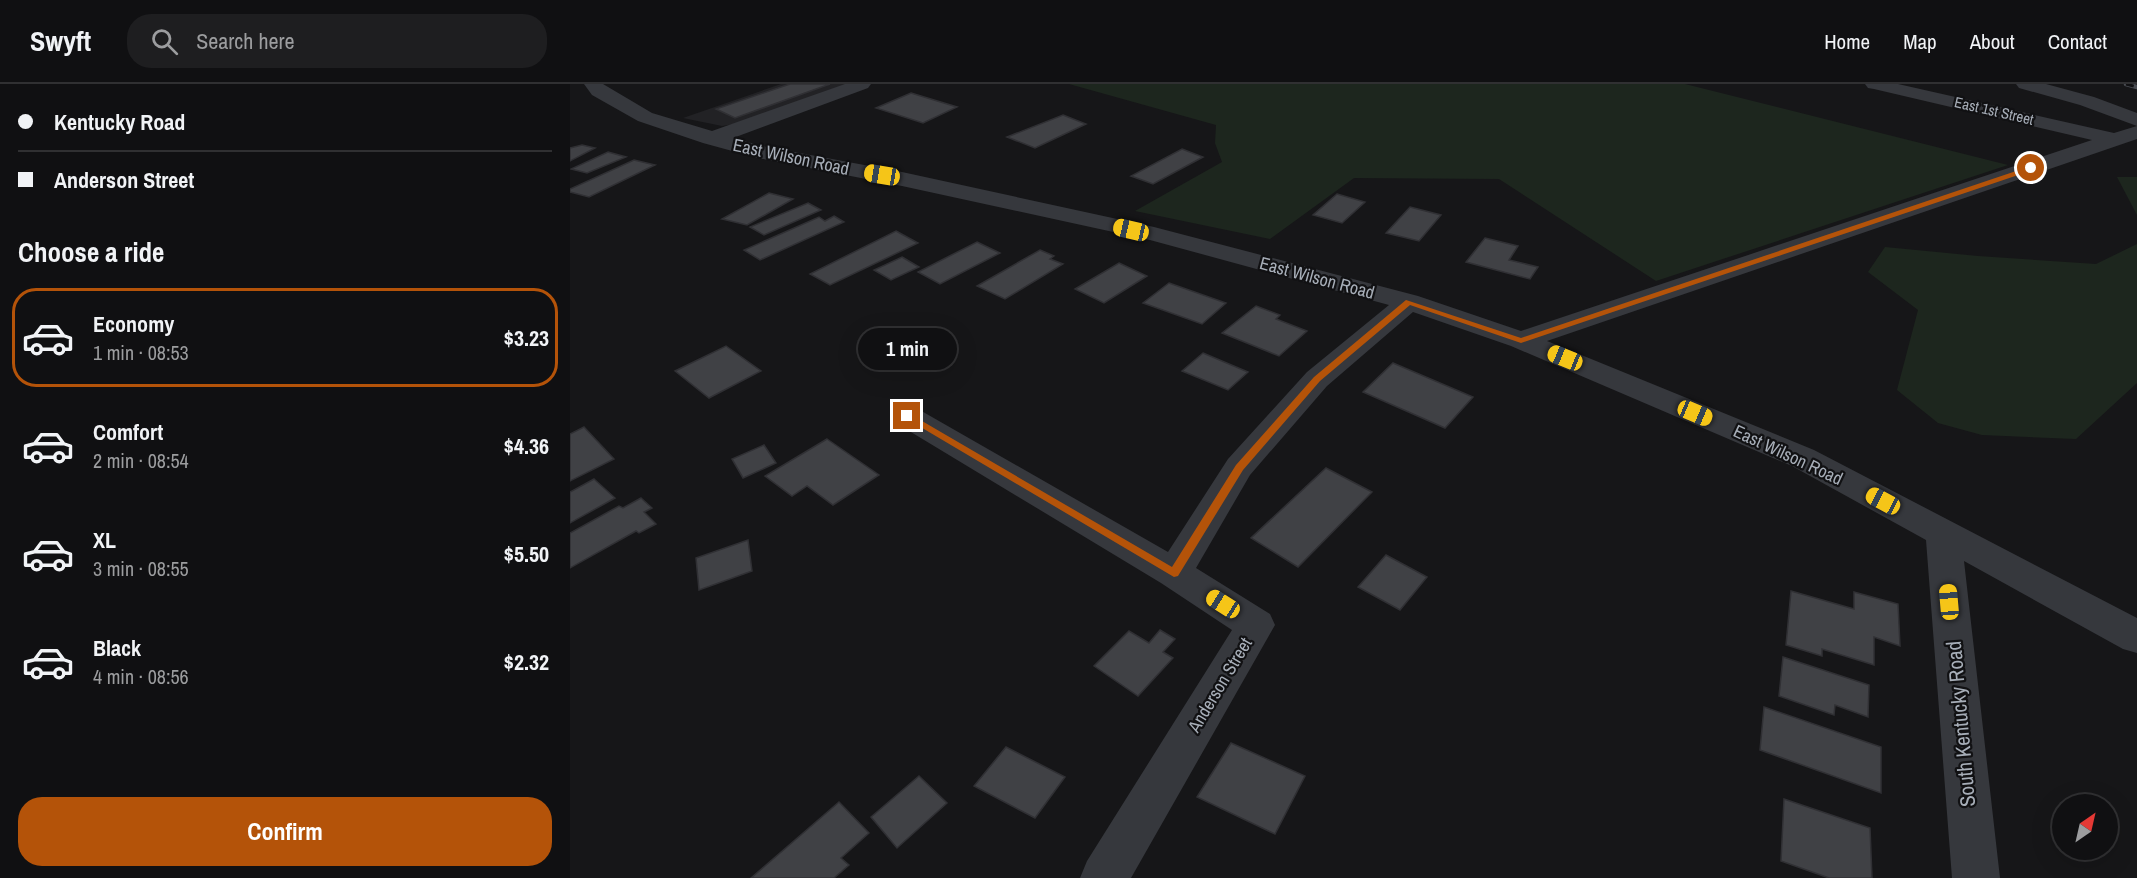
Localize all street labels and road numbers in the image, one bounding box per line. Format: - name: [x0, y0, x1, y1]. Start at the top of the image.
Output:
- street label: East 1st Street: [1952, 91, 2036, 130]
- street label: East Wilson Road: [731, 132, 851, 181]
- street label: East Wilson Road: [1257, 250, 1377, 305]
- street label: East Wilson Road: [1729, 418, 1847, 491]
- street label: Anderson Street: [1181, 633, 1258, 738]
- street label: South Kentucky Road: [1939, 640, 1982, 808]

